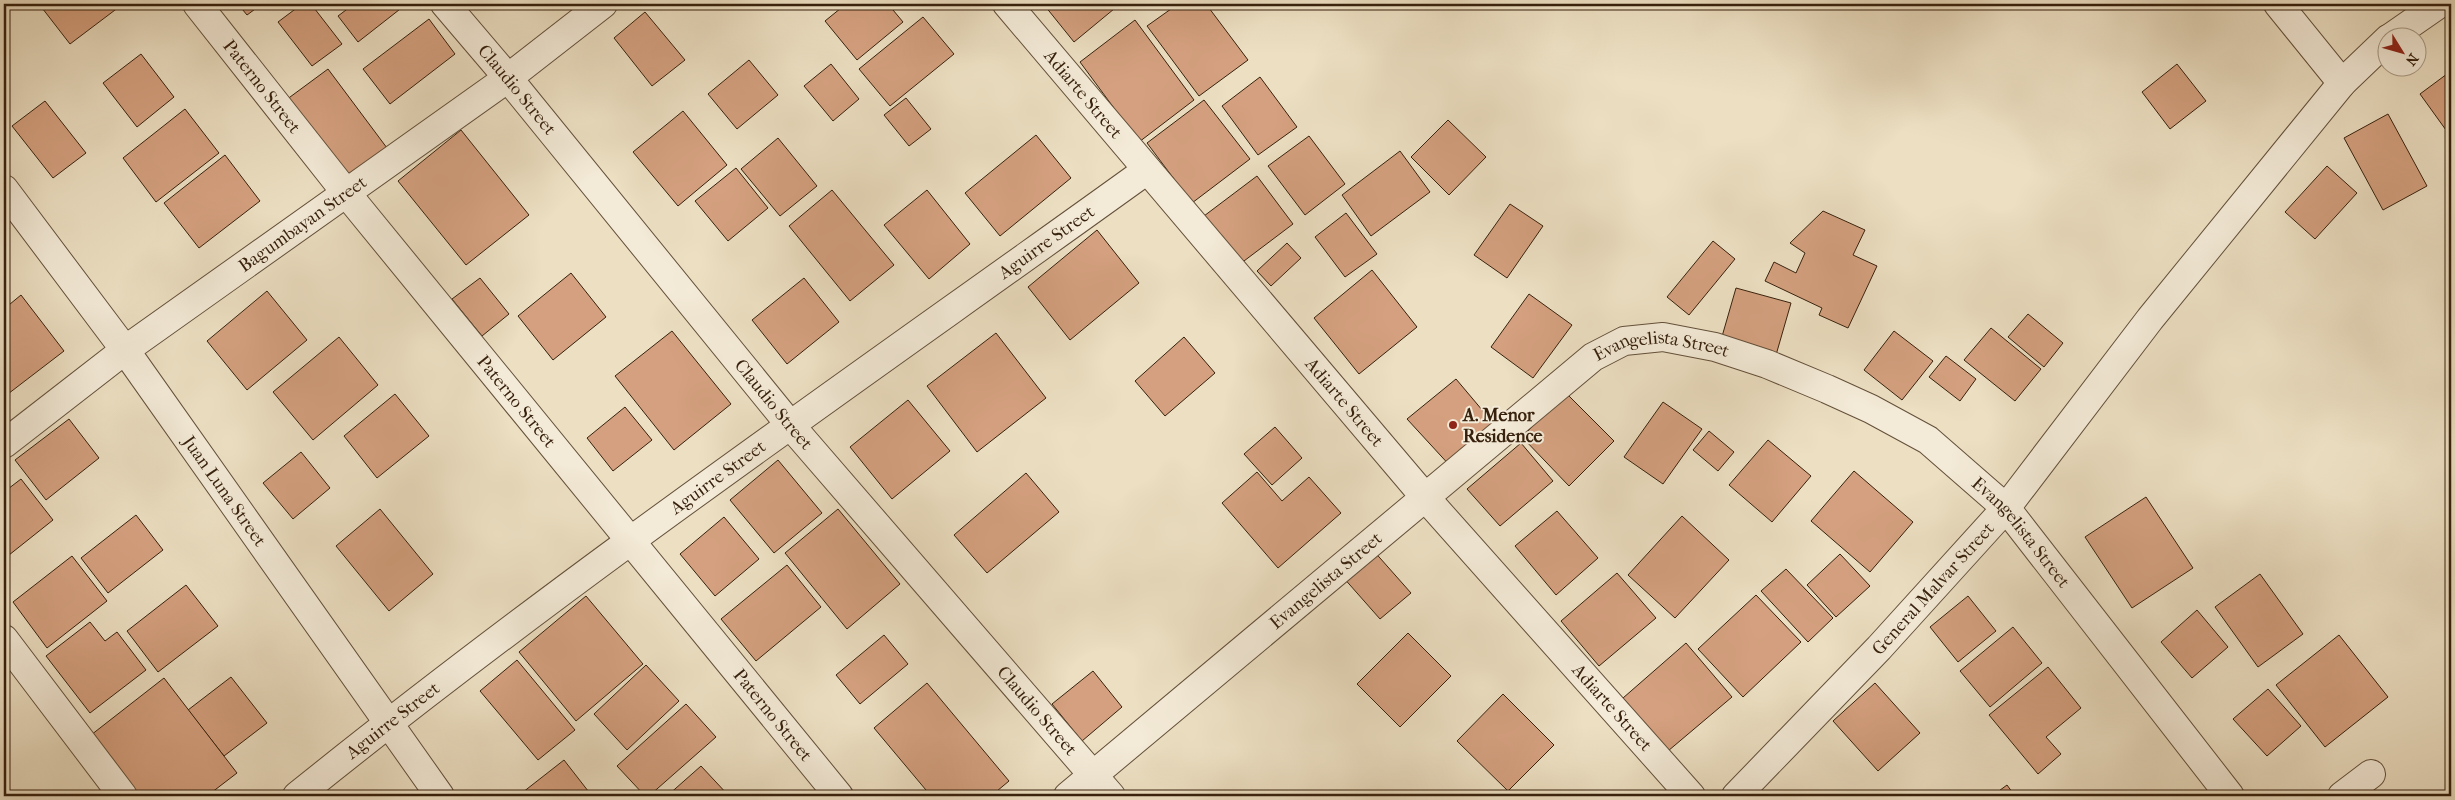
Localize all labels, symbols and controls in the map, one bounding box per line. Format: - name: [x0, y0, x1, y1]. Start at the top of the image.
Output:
- north arrow: [2378, 28, 2428, 78]
- street label: Paterno Street: [218, 36, 305, 138]
- street label: Claudio Street: [473, 41, 560, 140]
- street label: Adiarte Street: [1039, 45, 1127, 143]
- text: N: [2402, 50, 2422, 69]
- street label: Bagumbayan Street: [235, 171, 371, 277]
- street label: Aguirre Street: [994, 201, 1099, 284]
- street label: Evangelista Street: [1590, 327, 1733, 366]
- street label: Paterno Street: [472, 351, 560, 453]
- street label: Adiarte Street: [1300, 353, 1388, 452]
- street label: Claudio Street: [730, 355, 817, 455]
- place label: A. Menor Residence: [1462, 405, 1543, 447]
- marker: A. Menor Residence: [1447, 419, 1459, 431]
- street label: Juan Luna Street: [177, 430, 271, 551]
- street label: Aguirre Street: [666, 436, 770, 520]
- street label: Evangelista Street: [1967, 473, 2075, 593]
- street label: General Malvar Street: [1868, 518, 1999, 660]
- street label: Evangelista Street: [1266, 528, 1387, 634]
- street label: Adiarte Street: [1567, 659, 1656, 756]
- street label: Claudio Street: [993, 662, 1081, 760]
- street label: Paterno Street: [729, 665, 817, 766]
- street label: Aguirre Street: [341, 677, 444, 764]

